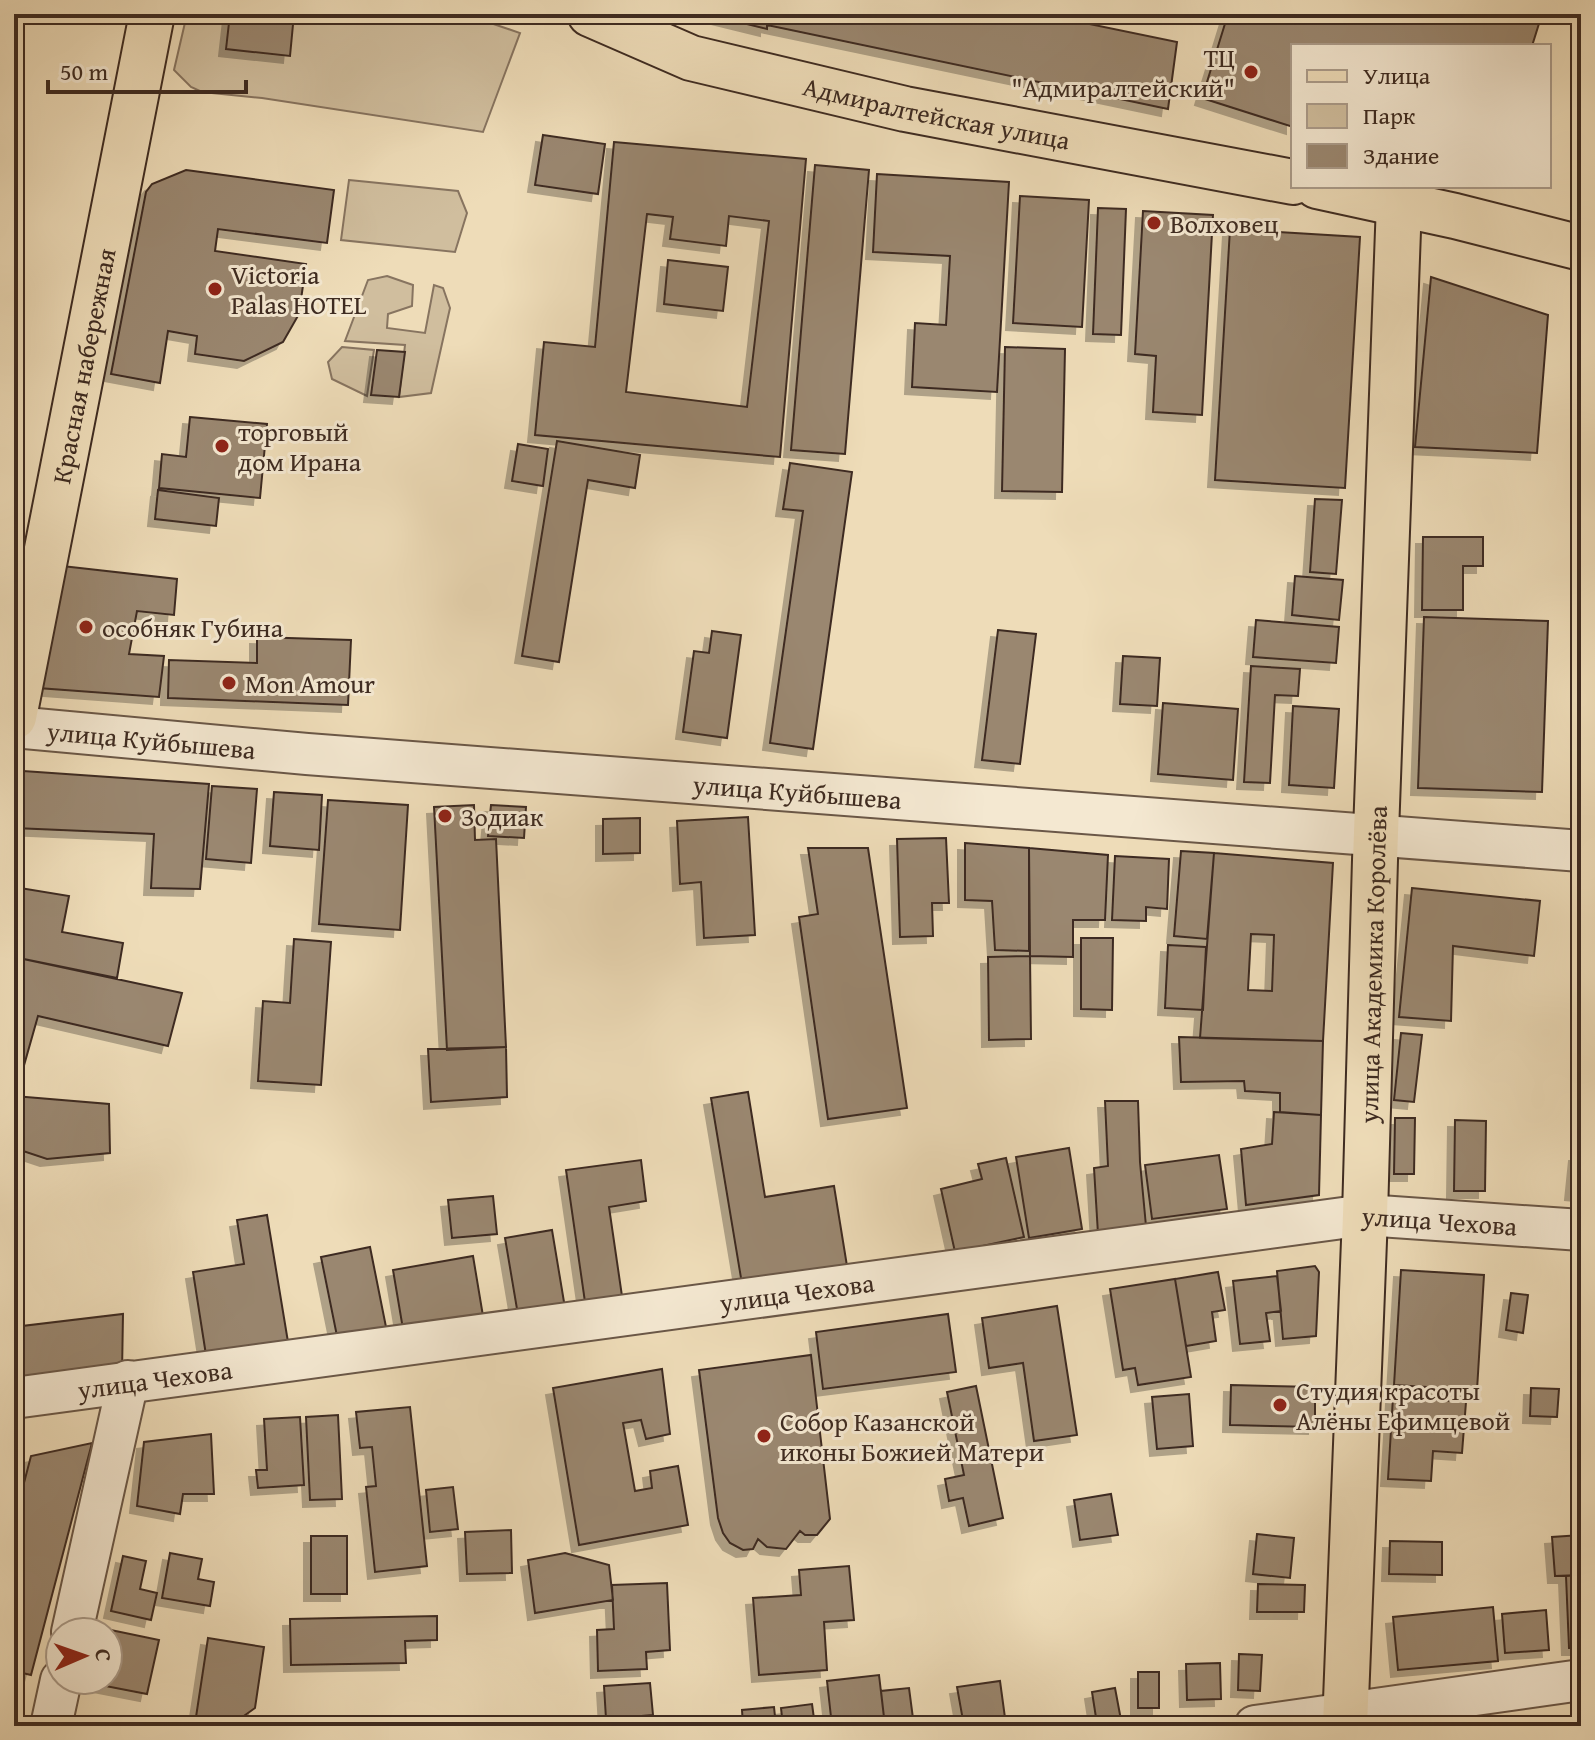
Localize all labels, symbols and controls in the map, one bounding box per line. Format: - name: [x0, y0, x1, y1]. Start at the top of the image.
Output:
- place label: ТЦ "Адмиралтейский": [1011, 38, 1235, 107]
- scale bar: [48, 44, 246, 94]
- legend: [1291, 44, 1551, 188]
- text: 50 m: [60, 54, 108, 89]
- text: Улица: [1363, 58, 1431, 93]
- marker: ТЦ "Адмиралтейский": [1242, 63, 1260, 81]
- street label: Адмиралтейская улица: [799, 66, 1074, 159]
- text: Парк: [1363, 98, 1416, 133]
- text: Здание: [1363, 138, 1439, 173]
- place label: Волховец: [1170, 204, 1279, 243]
- marker: Волховец: [1145, 214, 1163, 232]
- street label: Красная набережная: [41, 245, 125, 487]
- place label: Victoria Palas HOTEL: [231, 255, 367, 324]
- marker: Victoria Palas HOTEL: [206, 280, 224, 298]
- place label: торговый дом Ирана: [238, 412, 362, 481]
- marker: торговый дом Ирана: [213, 437, 231, 455]
- place label: особняк Губина: [102, 608, 284, 647]
- marker: особняк Губина: [77, 618, 95, 636]
- place label: Mon Amour: [245, 664, 375, 703]
- marker: Mon Amour: [220, 674, 238, 692]
- street label: улица Куйбышева: [44, 711, 258, 769]
- street label: улица Куйбышева: [691, 764, 904, 819]
- place label: Зодиак: [461, 797, 544, 836]
- street label: улица Академика Королёва: [1348, 804, 1396, 1125]
- marker: Зодиак: [436, 807, 454, 825]
- street label: улица Чехова: [1359, 1195, 1519, 1245]
- street label: улица Чехова: [716, 1262, 877, 1322]
- street label: улица Чехова: [74, 1349, 235, 1409]
- place label: Студия красоты Алёны Ефимцевой: [1296, 1371, 1510, 1440]
- marker: Студия красоты Алёны Ефимцевой: [1271, 1396, 1289, 1414]
- place label: Собор Казанской иконы Божией Матери: [780, 1402, 1044, 1471]
- marker: Собор Казанской иконы Божией Матери: [755, 1427, 773, 1445]
- north arrow: [44, 1616, 124, 1696]
- text: С: [88, 1649, 120, 1662]

